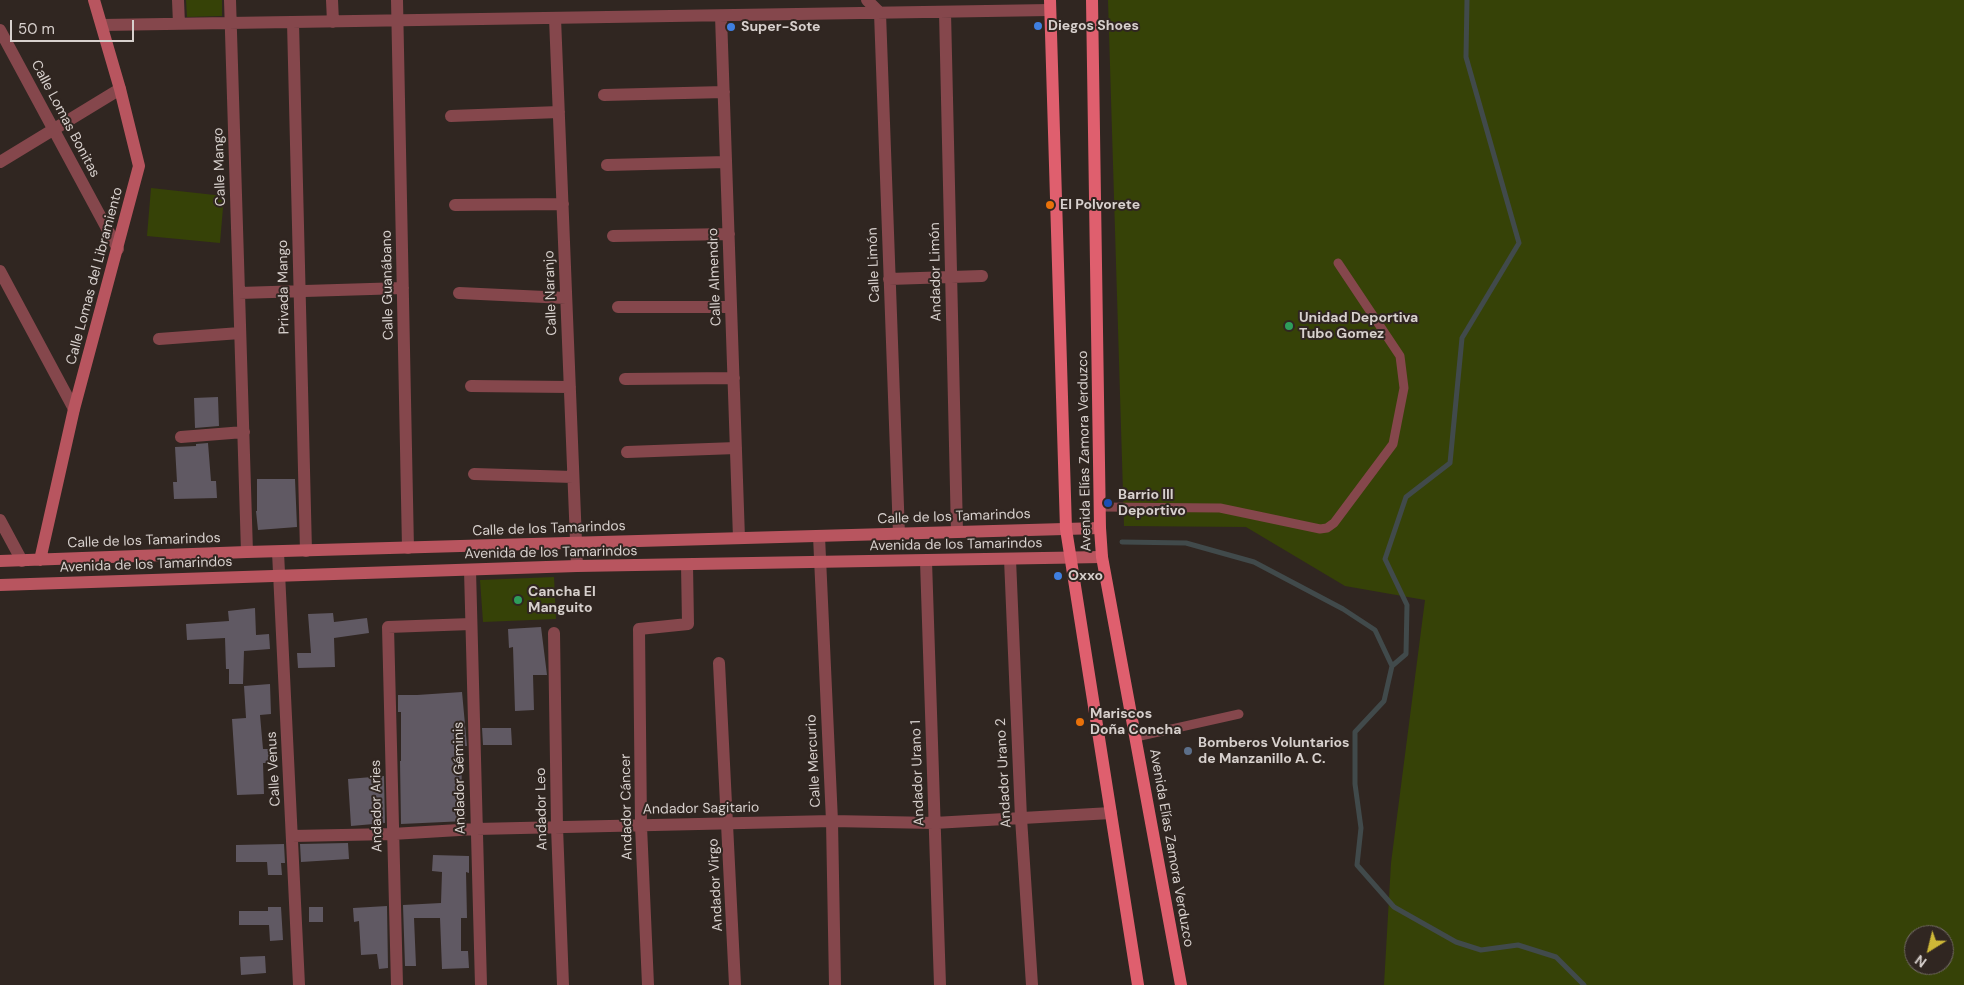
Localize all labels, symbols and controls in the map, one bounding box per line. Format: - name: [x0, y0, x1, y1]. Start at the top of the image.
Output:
- scale bar: [12, 10, 136, 42]
- place label: Diegos Shoes: [1048, 18, 1139, 34]
- text: 50 m: [18, 19, 55, 39]
- place label: Super-Sote: [741, 19, 820, 35]
- marker: Diegos Shoes: [1032, 20, 1044, 32]
- marker: Super-Sote: [725, 21, 737, 33]
- street label: Calle Lomas Bonitas: [27, 58, 103, 180]
- street label: Calle Mango: [210, 127, 230, 207]
- street label: Calle Lomas del Libramiento: [63, 185, 127, 367]
- place label: El Polvorete: [1060, 197, 1140, 213]
- marker: El Polvorete: [1044, 199, 1056, 211]
- street label: Andador Limón: [927, 222, 945, 322]
- street label: Calle Limón: [864, 227, 884, 303]
- street label: Calle Almendro: [705, 228, 725, 326]
- street label: Calle Guanábano: [379, 230, 397, 340]
- street label: Privada Mango: [275, 240, 293, 334]
- street label: Calle Naranjo: [541, 250, 561, 336]
- place label: Unidad Deportiva Tubo Gomez: [1299, 310, 1418, 342]
- marker: Unidad Deportiva Tubo Gomez: [1283, 320, 1295, 332]
- street label: Avenida Elías Zamora Verduzco: [1075, 350, 1095, 552]
- place label: Barrio III Deportivo: [1118, 487, 1186, 520]
- marker: Barrio III Deportivo: [1102, 497, 1114, 509]
- street label: Calle de los Tamarindos: [877, 506, 1031, 528]
- street label: Calle de los Tamarindos: [472, 518, 626, 540]
- street label: Calle de los Tamarindos: [67, 530, 221, 552]
- street label: Avenida de los Tamarindos: [869, 535, 1043, 555]
- street label: Avenida de los Tamarindos: [464, 543, 638, 563]
- street label: Avenida de los Tamarindos: [59, 554, 233, 576]
- place label: Oxxo: [1068, 568, 1103, 584]
- marker: Oxxo: [1052, 570, 1064, 582]
- place label: Cancha El Manguito: [528, 584, 596, 616]
- marker: Cancha El Manguito: [512, 594, 524, 606]
- place label: Mariscos Doña Concha: [1090, 706, 1181, 739]
- street label: Calle Mercurio: [803, 714, 825, 808]
- marker: Mariscos Doña Concha: [1074, 716, 1086, 728]
- street label: Andador Urano 2: [993, 718, 1015, 828]
- street label: Andador Urano 1: [908, 720, 928, 826]
- street label: Andador Géminis: [451, 722, 469, 834]
- street label: Calle Venus: [264, 731, 284, 807]
- place label: Bomberos Voluntarios de Manzanillo A. C.: [1198, 735, 1350, 768]
- marker: Bomberos Voluntarios de Manzanillo A. C.: [1182, 745, 1194, 757]
- street label: Avenida Elías Zamora Verduzco: [1145, 748, 1197, 948]
- street label: Andador Cáncer: [618, 754, 636, 860]
- street label: Andador Aries: [368, 760, 386, 852]
- street label: Andador Leo: [533, 767, 551, 851]
- street label: Andador Sagitario: [643, 800, 759, 818]
- street label: Andador Virgo: [705, 838, 727, 932]
- north arrow: [1904, 925, 1954, 975]
- text: N: [1911, 951, 1930, 972]

